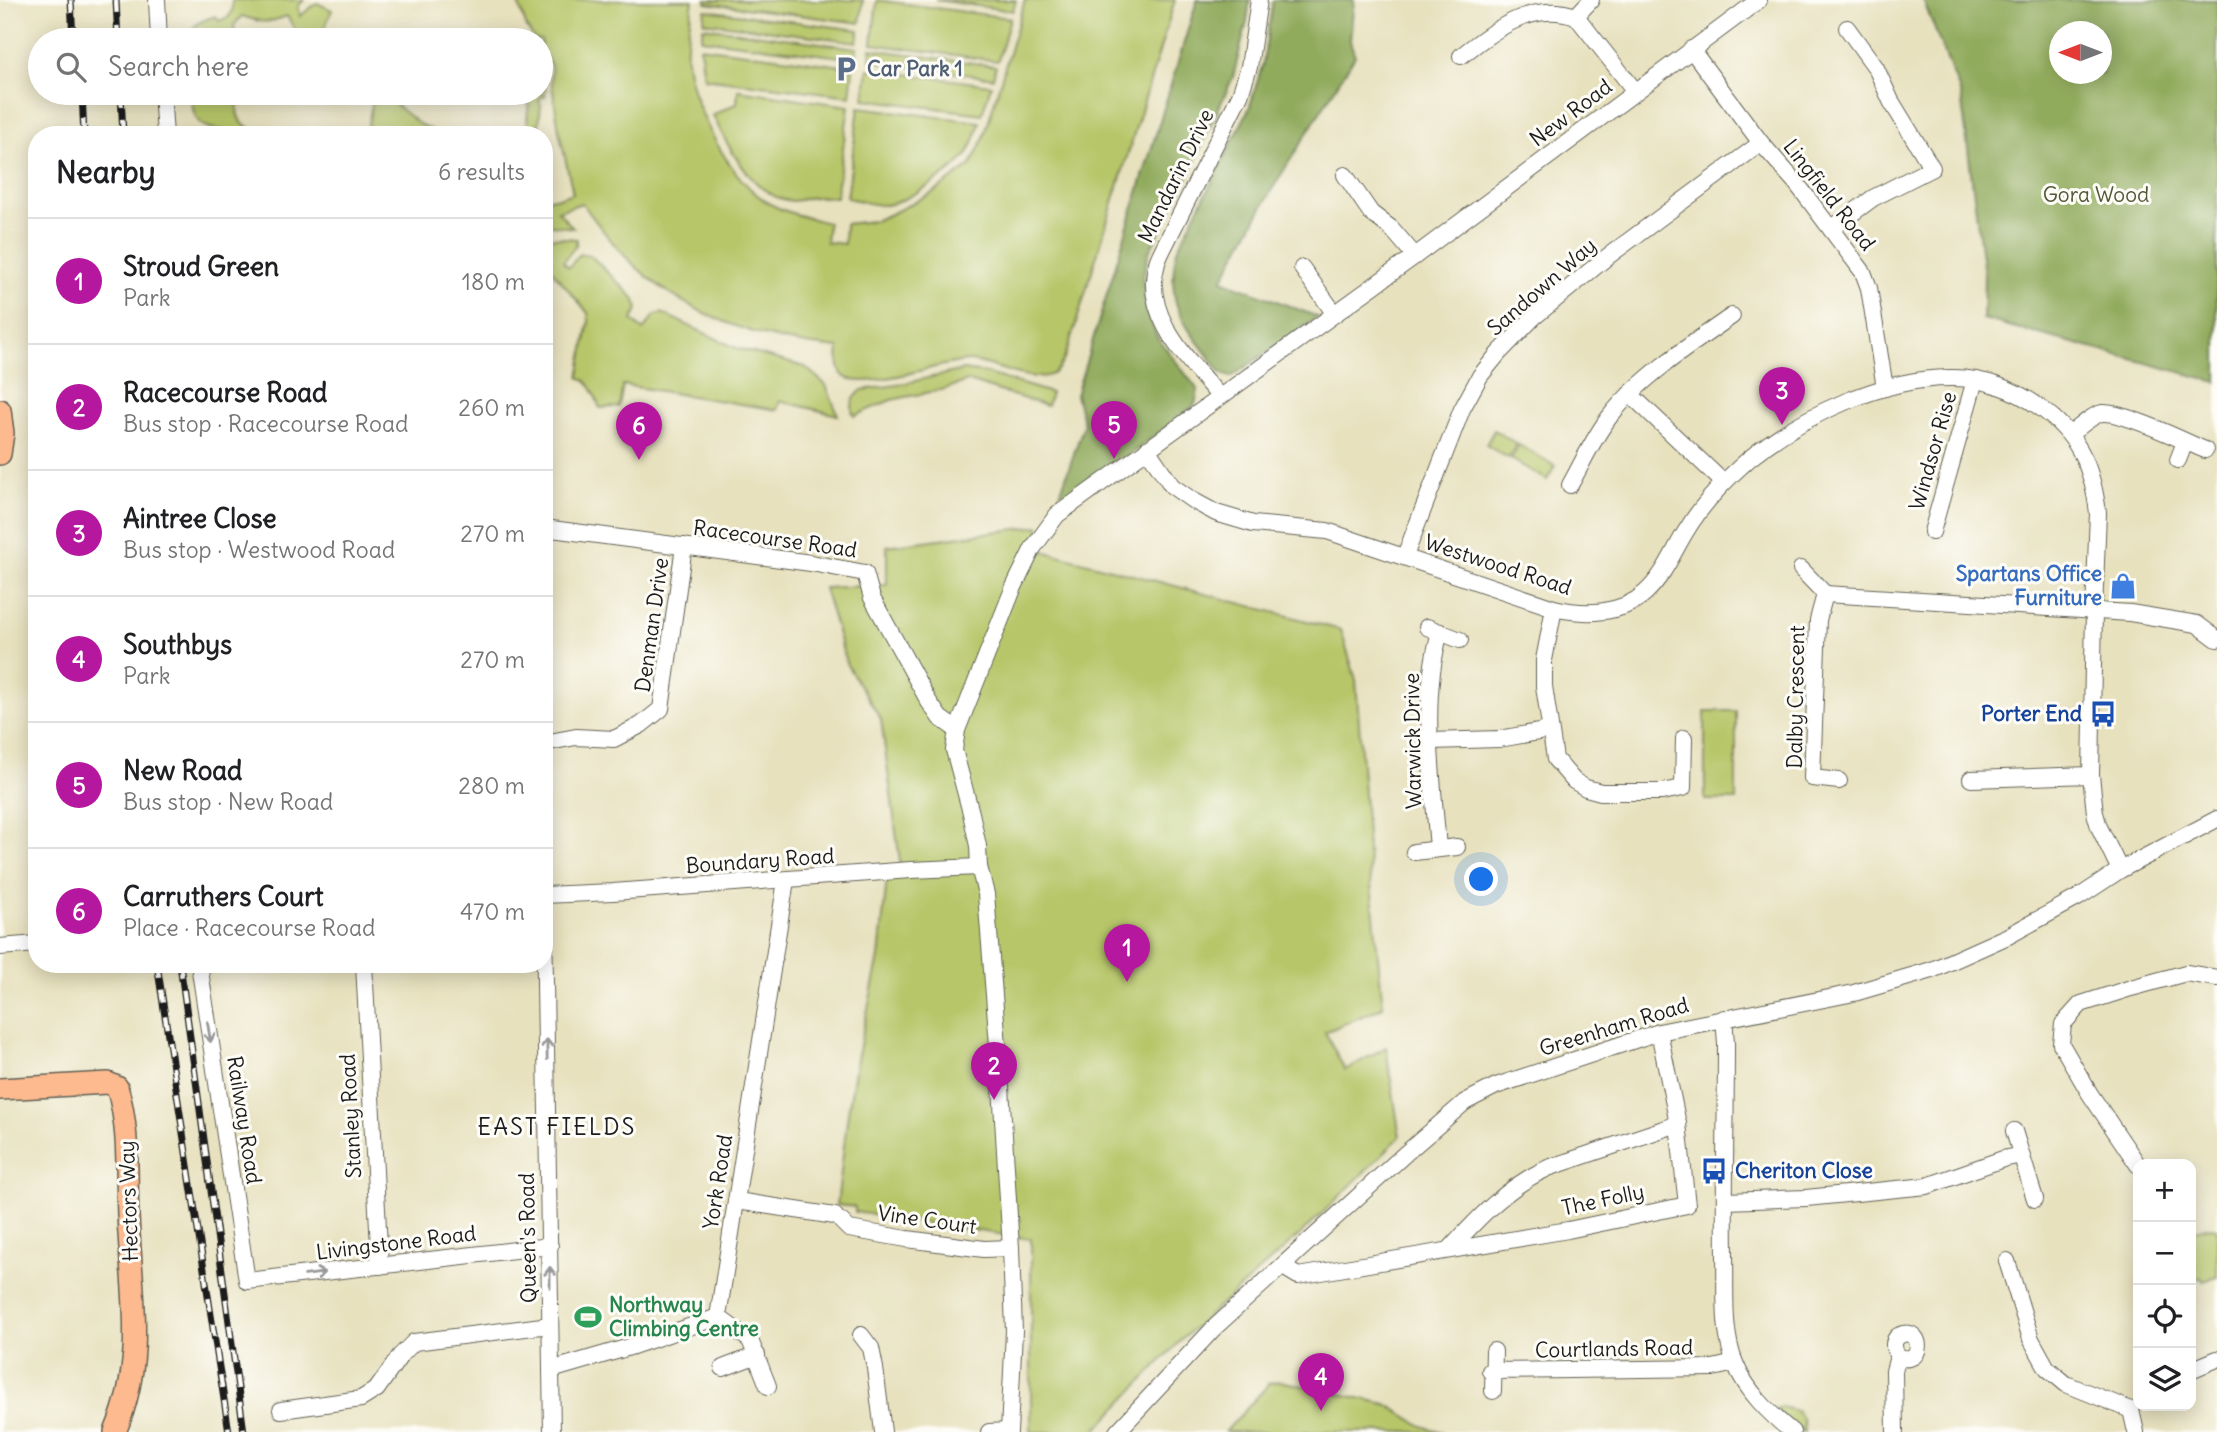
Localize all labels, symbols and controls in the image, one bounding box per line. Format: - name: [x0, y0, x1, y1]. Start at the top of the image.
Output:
- north arrow: [2049, 21, 2112, 84]
- search box: [28, 28, 553, 105]
- icon: search: [52, 48, 90, 86]
- text: Search here: [108, 50, 249, 83]
- parking icon: Car Park 1: [831, 54, 861, 84]
- place label: Car Park 1: [867, 55, 963, 82]
- street label: New Road: [1524, 73, 1617, 152]
- street label: Mandarin Drive: [1132, 104, 1220, 247]
- street label: Lingfield Road: [1777, 134, 1881, 256]
- text: Nearby: [56, 153, 156, 191]
- text: 6 results: [438, 157, 525, 186]
- park label: Gora Wood: [2043, 181, 2149, 208]
- street label: Sandown Way: [1482, 232, 1602, 341]
- text: Stroud Green: [123, 250, 279, 283]
- text: 1: [74, 267, 84, 296]
- text: 180 m: [462, 267, 525, 296]
- text: Park: [123, 283, 171, 312]
- pin: 3: [1759, 367, 1805, 425]
- text: Racecourse Road: [123, 376, 327, 409]
- street label: Windsor Rise: [1903, 388, 1962, 513]
- text: 2: [73, 393, 85, 422]
- text: 260 m: [458, 393, 525, 422]
- pin: 5: [1091, 401, 1137, 459]
- pin: 6: [616, 402, 662, 460]
- text: Bus stop · Racecourse Road: [123, 409, 408, 438]
- text: Aintree Close: [123, 502, 277, 535]
- street label: Racecourse Road: [691, 514, 859, 563]
- text: 3: [72, 519, 86, 548]
- text: 270 m: [460, 519, 525, 548]
- street label: Westwood Road: [1421, 528, 1575, 601]
- text: Bus stop · Westwood Road: [123, 535, 395, 564]
- street label: Denman Drive: [629, 556, 674, 694]
- place label: Spartans Office Furniture: [1956, 560, 2102, 611]
- shop icon: Spartans Office Furniture: [2108, 571, 2138, 601]
- street label: Dalby Crescent: [1781, 625, 1810, 769]
- text: Southbys: [123, 628, 232, 661]
- text: 4: [72, 645, 86, 674]
- text: 270 m: [460, 645, 525, 674]
- text: Park: [123, 661, 171, 690]
- street label: Warwick Drive: [1398, 673, 1427, 809]
- bus stop icon: Porter End: [2088, 699, 2118, 729]
- place label: Porter End: [1981, 700, 2083, 727]
- text: New Road: [123, 754, 242, 787]
- text: 5: [72, 771, 86, 800]
- text: 280 m: [458, 771, 525, 800]
- text: Bus stop · New Road: [123, 787, 333, 816]
- street label: Boundary Road: [685, 842, 835, 879]
- your location: [1464, 862, 1498, 896]
- text: Carruthers Court: [123, 880, 324, 913]
- text: 6: [72, 897, 86, 926]
- text: 470 m: [460, 897, 525, 926]
- text: Place · Racecourse Road: [123, 913, 375, 942]
- pin: 1: [1104, 924, 1150, 982]
- street label: Greenham Road: [1536, 991, 1692, 1062]
- one-way arrow: [203, 1020, 216, 1043]
- one-way arrow: [540, 1038, 553, 1061]
- pin: 2: [971, 1042, 1017, 1100]
- street label: Stanley Road: [334, 1053, 367, 1179]
- street label: Railway Road: [221, 1054, 268, 1186]
- district label: EAST FIELDS: [478, 1112, 636, 1141]
- street label: York Road: [697, 1133, 738, 1231]
- street label: Hectors Way: [113, 1140, 144, 1262]
- bus stop icon: Cheriton Close: [1699, 1156, 1729, 1186]
- place label: Cheriton Close: [1735, 1157, 1873, 1184]
- map controls: [2133, 1159, 2196, 1411]
- button: +: [2133, 1159, 2196, 1222]
- street label: Queen's Road: [513, 1173, 542, 1303]
- street label: The Folly: [1559, 1178, 1647, 1221]
- street label: Vine Court: [876, 1199, 978, 1240]
- street label: Livingstone Road: [314, 1219, 478, 1266]
- button: −: [2133, 1222, 2196, 1285]
- one-way arrow: [543, 1266, 557, 1289]
- one-way arrow: [303, 1267, 326, 1280]
- button: locate: [2133, 1285, 2196, 1348]
- place label: Northway Climbing Centre: [609, 1291, 759, 1342]
- sports icon: Northway Climbing Centre: [573, 1302, 603, 1332]
- street label: Courtlands Road: [1535, 1334, 1693, 1363]
- button: layers: [2133, 1348, 2196, 1411]
- pin: 4: [1298, 1353, 1344, 1411]

